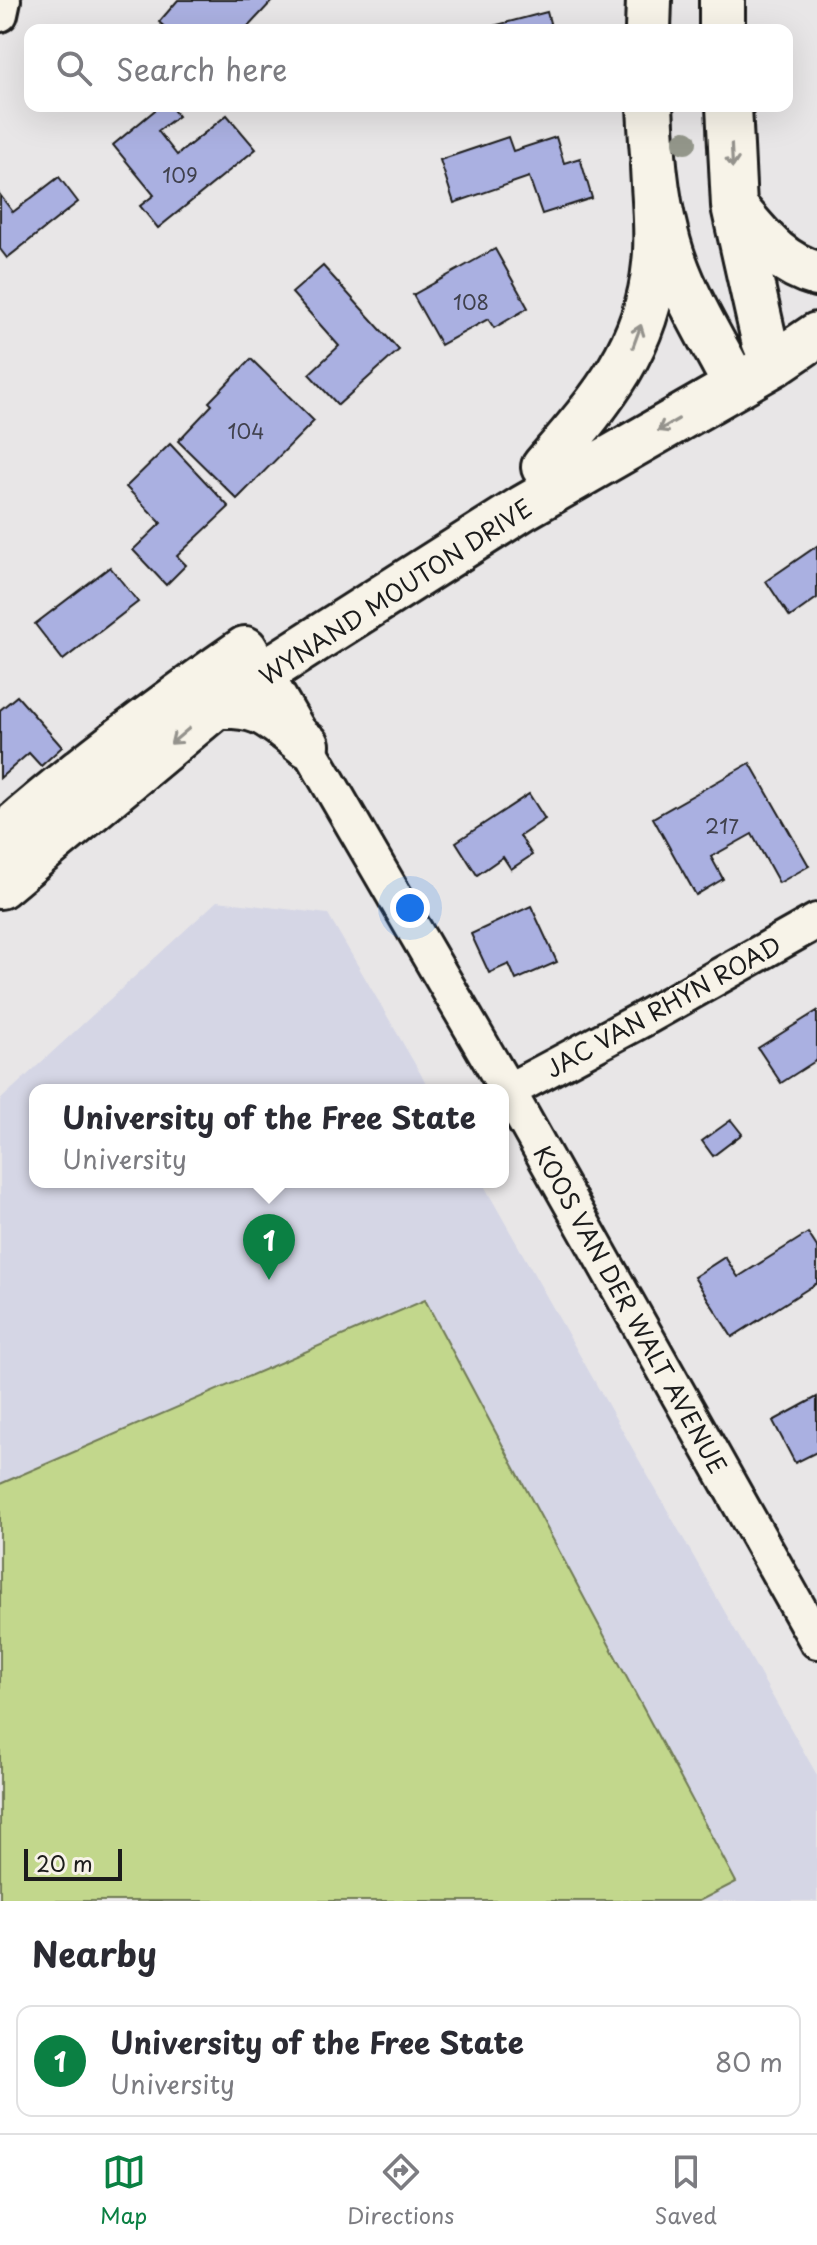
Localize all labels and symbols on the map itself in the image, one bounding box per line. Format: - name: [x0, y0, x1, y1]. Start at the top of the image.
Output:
- one-way arrow: [724, 142, 739, 169]
- house number: 109: [162, 160, 198, 190]
- house number: 108: [453, 287, 489, 317]
- one-way arrow: [631, 324, 645, 349]
- house number: 104: [228, 416, 264, 446]
- one-way arrow: [657, 417, 680, 433]
- street label: WYNAND MOUTON DRIVE: [251, 489, 539, 693]
- one-way arrow: [170, 727, 191, 745]
- house number: 217: [705, 811, 739, 841]
- your location: [390, 888, 430, 928]
- street label: JAC VAN RHYN ROAD: [539, 926, 787, 1086]
- street label: KOOS VAN DER WALT AVENUE: [525, 1138, 737, 1480]
- pin: 1: [243, 1214, 295, 1280]
- scale bar: [24, 1845, 122, 1881]

